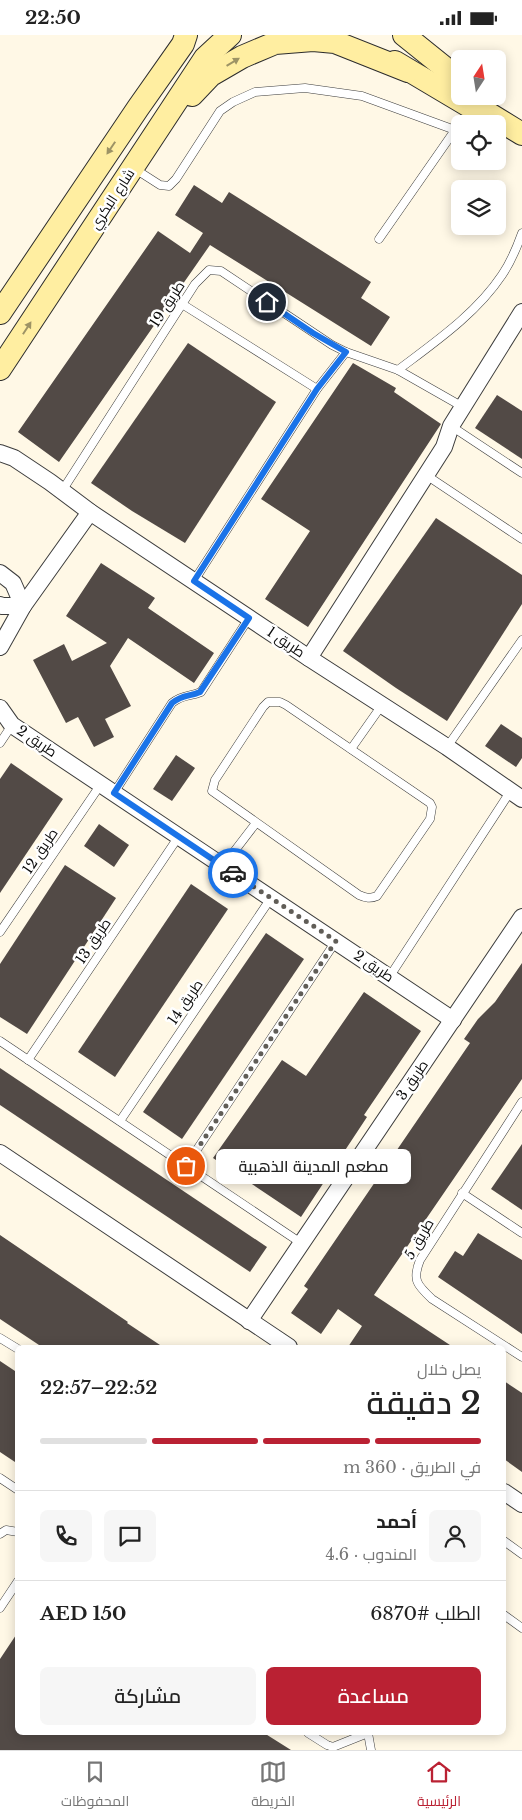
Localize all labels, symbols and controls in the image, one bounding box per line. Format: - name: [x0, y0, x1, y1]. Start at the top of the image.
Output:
- text: 22:50: [25, 6, 81, 29]
- north arrow: [451, 50, 506, 105]
- map controls: [451, 50, 506, 235]
- one-way arrow: [226, 58, 239, 67]
- button: locate: [451, 115, 506, 170]
- one-way arrow: [106, 141, 115, 155]
- street label: شارع البكري: [86, 165, 141, 234]
- button: layers: [451, 180, 506, 235]
- street label: طريق 19: [145, 278, 189, 330]
- pin: [246, 281, 288, 323]
- icon: home: [253, 288, 281, 316]
- one-way arrow: [22, 322, 32, 335]
- street label: طريق 1: [263, 623, 309, 661]
- street label: طريق 2: [13, 721, 61, 761]
- street label: طريق 12: [18, 825, 62, 877]
- courier: [208, 848, 258, 898]
- icon: car: [219, 859, 247, 887]
- street label: طريق 13: [71, 915, 115, 967]
- street label: طريق 2: [350, 946, 398, 986]
- street label: طريق 14: [163, 976, 207, 1028]
- street label: طريق 3: [392, 1056, 432, 1104]
- pin: [165, 1145, 207, 1187]
- callout: مطعم المدينة الذهبية: [216, 1149, 411, 1183]
- icon: bag: [172, 1152, 200, 1180]
- text: مطعم المدينة الذهبية: [238, 1156, 389, 1176]
- street label: طريق 5: [400, 1215, 438, 1263]
- text: يصل خلال: [417, 1359, 481, 1379]
- text: 22:52–22:57: [40, 1376, 157, 1399]
- text: 2 دقيقة: [367, 1383, 481, 1423]
- text: في الطريق · 360 m: [343, 1457, 481, 1477]
- button: phone: [40, 1510, 92, 1562]
- button: chat: [104, 1510, 156, 1562]
- text: أحمد: [376, 1510, 417, 1533]
- button: person: [429, 1510, 481, 1562]
- text: المندوب · 4.6: [325, 1544, 417, 1564]
- text: AED 150: [40, 1602, 126, 1625]
- text: الطلب #6870: [370, 1602, 481, 1625]
- button: مشاركة: [40, 1667, 256, 1725]
- button: مساعدة: [266, 1667, 481, 1725]
- tab: المحفوظات: [61, 1758, 129, 1814]
- tab: الخريطة: [251, 1758, 295, 1814]
- tab: الرئيسية: [417, 1758, 461, 1814]

